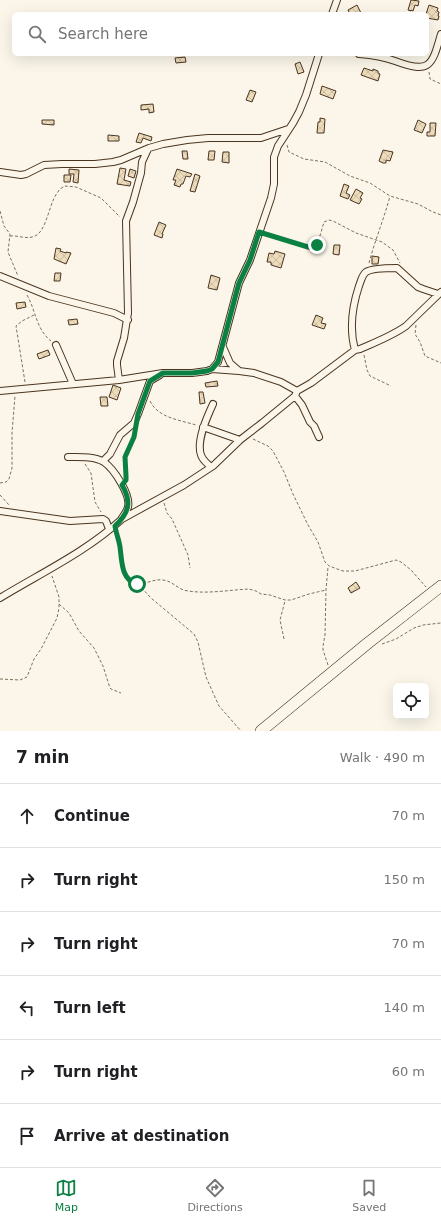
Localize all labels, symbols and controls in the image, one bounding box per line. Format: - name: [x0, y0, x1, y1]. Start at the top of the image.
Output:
- search box: [12, 12, 429, 56]
- icon: search: [26, 23, 48, 45]
- text: Search here: [58, 25, 148, 43]
- route end: [308, 236, 326, 254]
- route start: [128, 575, 146, 593]
- map controls: [393, 683, 429, 719]
- button: locate: [393, 683, 429, 719]
- text: 7 min: [16, 747, 69, 767]
- text: Walk · 490 m: [340, 750, 425, 765]
- icon: ahead: [16, 805, 38, 827]
- text: Continue: [54, 807, 130, 825]
- text: 70 m: [392, 808, 425, 823]
- icon: right: [16, 869, 38, 891]
- text: Turn right: [54, 871, 138, 889]
- text: 150 m: [383, 872, 425, 887]
- icon: right: [16, 933, 38, 955]
- text: Turn right: [54, 935, 138, 953]
- text: 70 m: [392, 936, 425, 951]
- icon: left: [16, 997, 38, 1019]
- text: Turn left: [54, 999, 126, 1017]
- text: 140 m: [383, 1000, 425, 1015]
- icon: right: [16, 1061, 38, 1083]
- text: Turn right: [54, 1063, 138, 1081]
- text: 60 m: [392, 1064, 425, 1079]
- icon: arrive: [16, 1125, 38, 1147]
- text: Arrive at destination: [54, 1127, 229, 1145]
- tab: Map: [55, 1177, 78, 1214]
- tab: Directions: [187, 1177, 243, 1214]
- tab: Saved: [352, 1177, 386, 1214]

